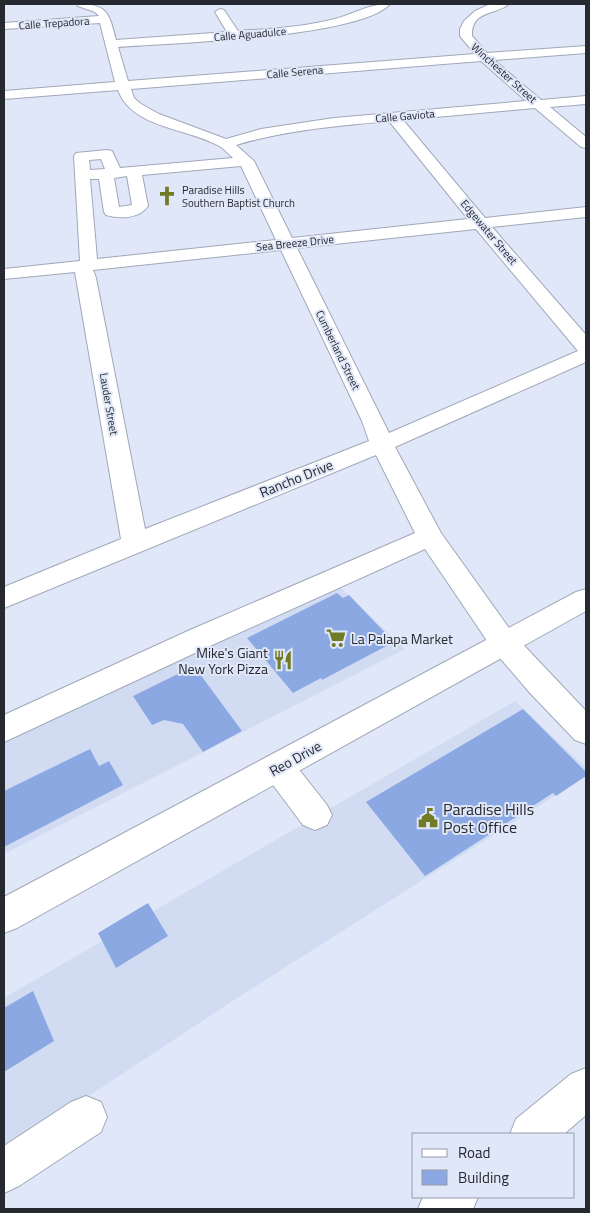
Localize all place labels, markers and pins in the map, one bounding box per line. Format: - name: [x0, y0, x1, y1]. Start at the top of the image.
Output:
- place label: Paradise Hills Southern Baptist Church: [182, 182, 295, 211]
- church icon: Paradise Hills Southern Baptist Church: [156, 185, 178, 207]
- supermarket icon: La Palapa Market: [325, 627, 347, 649]
- place label: La Palapa Market: [351, 628, 453, 649]
- place label: Mike's Giant New York Pizza: [178, 642, 268, 679]
- restaurant icon: Mike's Giant New York Pizza: [272, 649, 294, 671]
- place label: Paradise Hills Post Office: [443, 797, 534, 839]
- public building icon: Paradise Hills Post Office: [417, 807, 439, 829]

